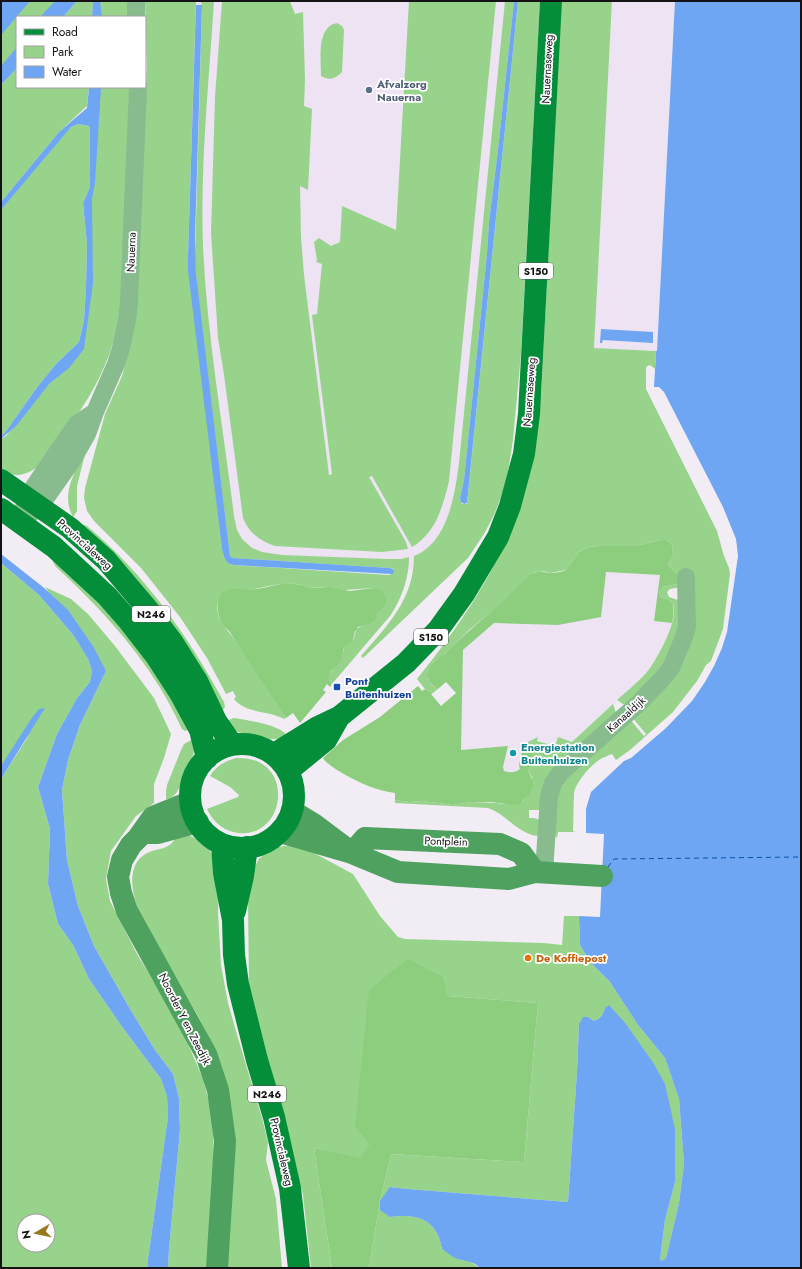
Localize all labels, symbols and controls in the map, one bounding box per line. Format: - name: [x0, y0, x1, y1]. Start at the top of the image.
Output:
- legend: [16, 16, 146, 88]
- text: Road: [52, 23, 78, 41]
- street label: Nauernaseweg: [537, 34, 557, 104]
- text: Park: [52, 43, 74, 61]
- text: Water: [52, 63, 83, 81]
- place label: Afvalzorg Nauerna: [376, 76, 427, 105]
- marker: Afvalzorg Nauerna: [364, 85, 374, 95]
- street label: Nauerna: [122, 232, 140, 272]
- road number: S150: [519, 263, 553, 279]
- street label: Nauernaseweg: [519, 357, 539, 427]
- street label: Provincialeweg: [54, 515, 116, 573]
- road number: N246: [132, 606, 170, 622]
- road number: S150: [414, 629, 448, 645]
- place label: Pont Buitenhuizen: [345, 673, 412, 702]
- marker: Pont Buitenhuizen: [332, 682, 342, 692]
- street label: Kanaaldijk: [603, 692, 649, 736]
- place label: Energiestation Buitenhuizen: [521, 739, 594, 768]
- marker: Energiestation Buitenhuizen: [508, 748, 518, 758]
- street label: Pontplein: [424, 832, 468, 850]
- place label: De Koffiepost: [536, 950, 607, 966]
- marker: De Koffiepost: [523, 953, 533, 963]
- street label: Noorder Y en Zeedijk: [155, 970, 215, 1068]
- road number: N246: [248, 1086, 286, 1102]
- street label: Provincialeweg: [266, 1116, 298, 1188]
- north arrow: [16, 1213, 56, 1253]
- text: N: [18, 1229, 35, 1240]

